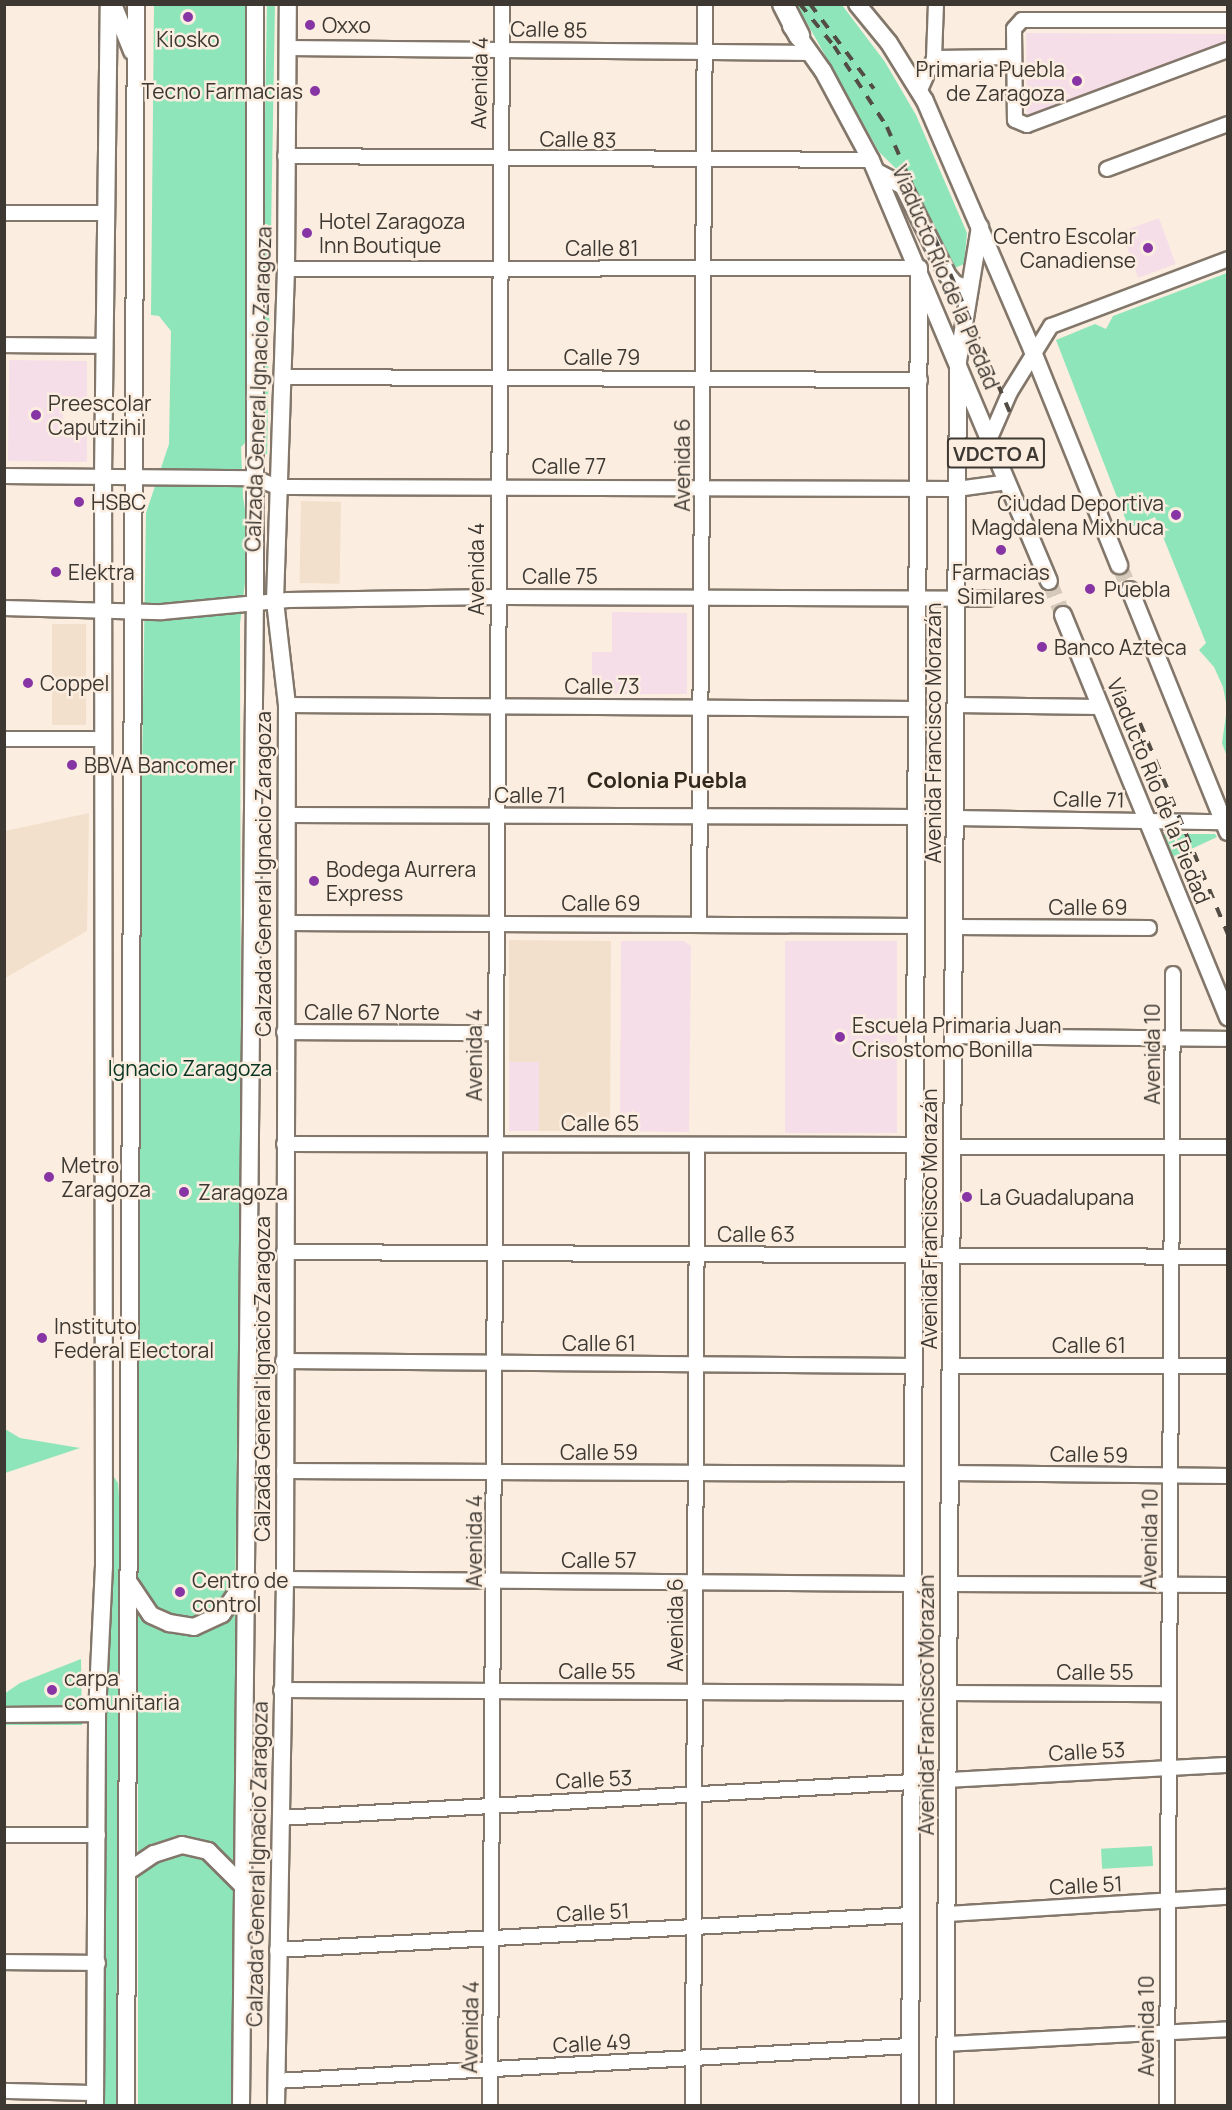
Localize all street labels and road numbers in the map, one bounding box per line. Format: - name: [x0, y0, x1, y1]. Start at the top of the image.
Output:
- street label: Calle 85: [510, 16, 588, 42]
- street label: Avenida 4: [466, 36, 492, 130]
- street label: Calle 83: [539, 126, 617, 152]
- street label: Viaducto Río de la Piedad: [887, 161, 1005, 393]
- street label: Calzada General Ignacio Zaragoza: [240, 226, 276, 552]
- street label: Calle 81: [565, 235, 639, 261]
- street label: Calle 79: [564, 344, 640, 370]
- street label: Avenida 6: [669, 418, 695, 512]
- road number: VDCTO A: [946, 436, 1046, 470]
- street label: Calle 77: [532, 453, 606, 479]
- street label: Avenida 4: [463, 523, 489, 615]
- street label: Calle 75: [522, 563, 598, 589]
- street label: Avenida Francisco Morazán: [920, 603, 946, 863]
- street label: Calle 73: [564, 673, 640, 699]
- street label: Viaducto Río de la Piedad: [1102, 675, 1216, 907]
- street label: Calzada General Ignacio Zaragoza: [250, 711, 276, 1037]
- street label: Calle 71: [494, 782, 566, 808]
- street label: Calle 71: [1053, 786, 1125, 812]
- street label: Calle 69: [562, 890, 640, 916]
- street label: Calle 69: [1049, 894, 1127, 920]
- street label: Calle 67 Norte: [304, 999, 440, 1025]
- street label: Avenida 10: [1139, 1003, 1165, 1105]
- street label: Avenida 4: [461, 1009, 487, 1101]
- street label: Avenida Francisco Morazán: [916, 1089, 942, 1349]
- street label: Calle 65: [561, 1110, 639, 1136]
- street label: Calzada General Ignacio Zaragoza: [249, 1216, 275, 1542]
- street label: Calle 63: [717, 1221, 795, 1247]
- street label: Calle 61: [562, 1330, 636, 1356]
- street label: Calle 61: [1052, 1332, 1126, 1358]
- street label: Calle 59: [560, 1439, 638, 1465]
- street label: Calle 59: [1050, 1441, 1128, 1467]
- street label: Avenida 10: [1136, 1488, 1162, 1590]
- street label: Avenida 4: [461, 1495, 487, 1587]
- street label: Calle 57: [561, 1547, 637, 1573]
- street label: Avenida Francisco Morazán: [913, 1575, 939, 1835]
- street label: Avenida 6: [662, 1578, 688, 1672]
- street label: Calle 55: [558, 1658, 636, 1684]
- street label: Calle 55: [1056, 1659, 1134, 1685]
- street label: Calzada General Ignacio Zaragoza: [242, 1701, 272, 2027]
- street label: Calle 53: [1048, 1736, 1126, 1766]
- street label: Calle 53: [555, 1764, 633, 1794]
- street label: Calle 51: [1049, 1870, 1123, 1900]
- street label: Calle 51: [556, 1897, 630, 1927]
- street label: Avenida 10: [1133, 1975, 1159, 2077]
- street label: Avenida 4: [457, 1980, 483, 2074]
- street label: Calle 49: [552, 2028, 632, 2058]

